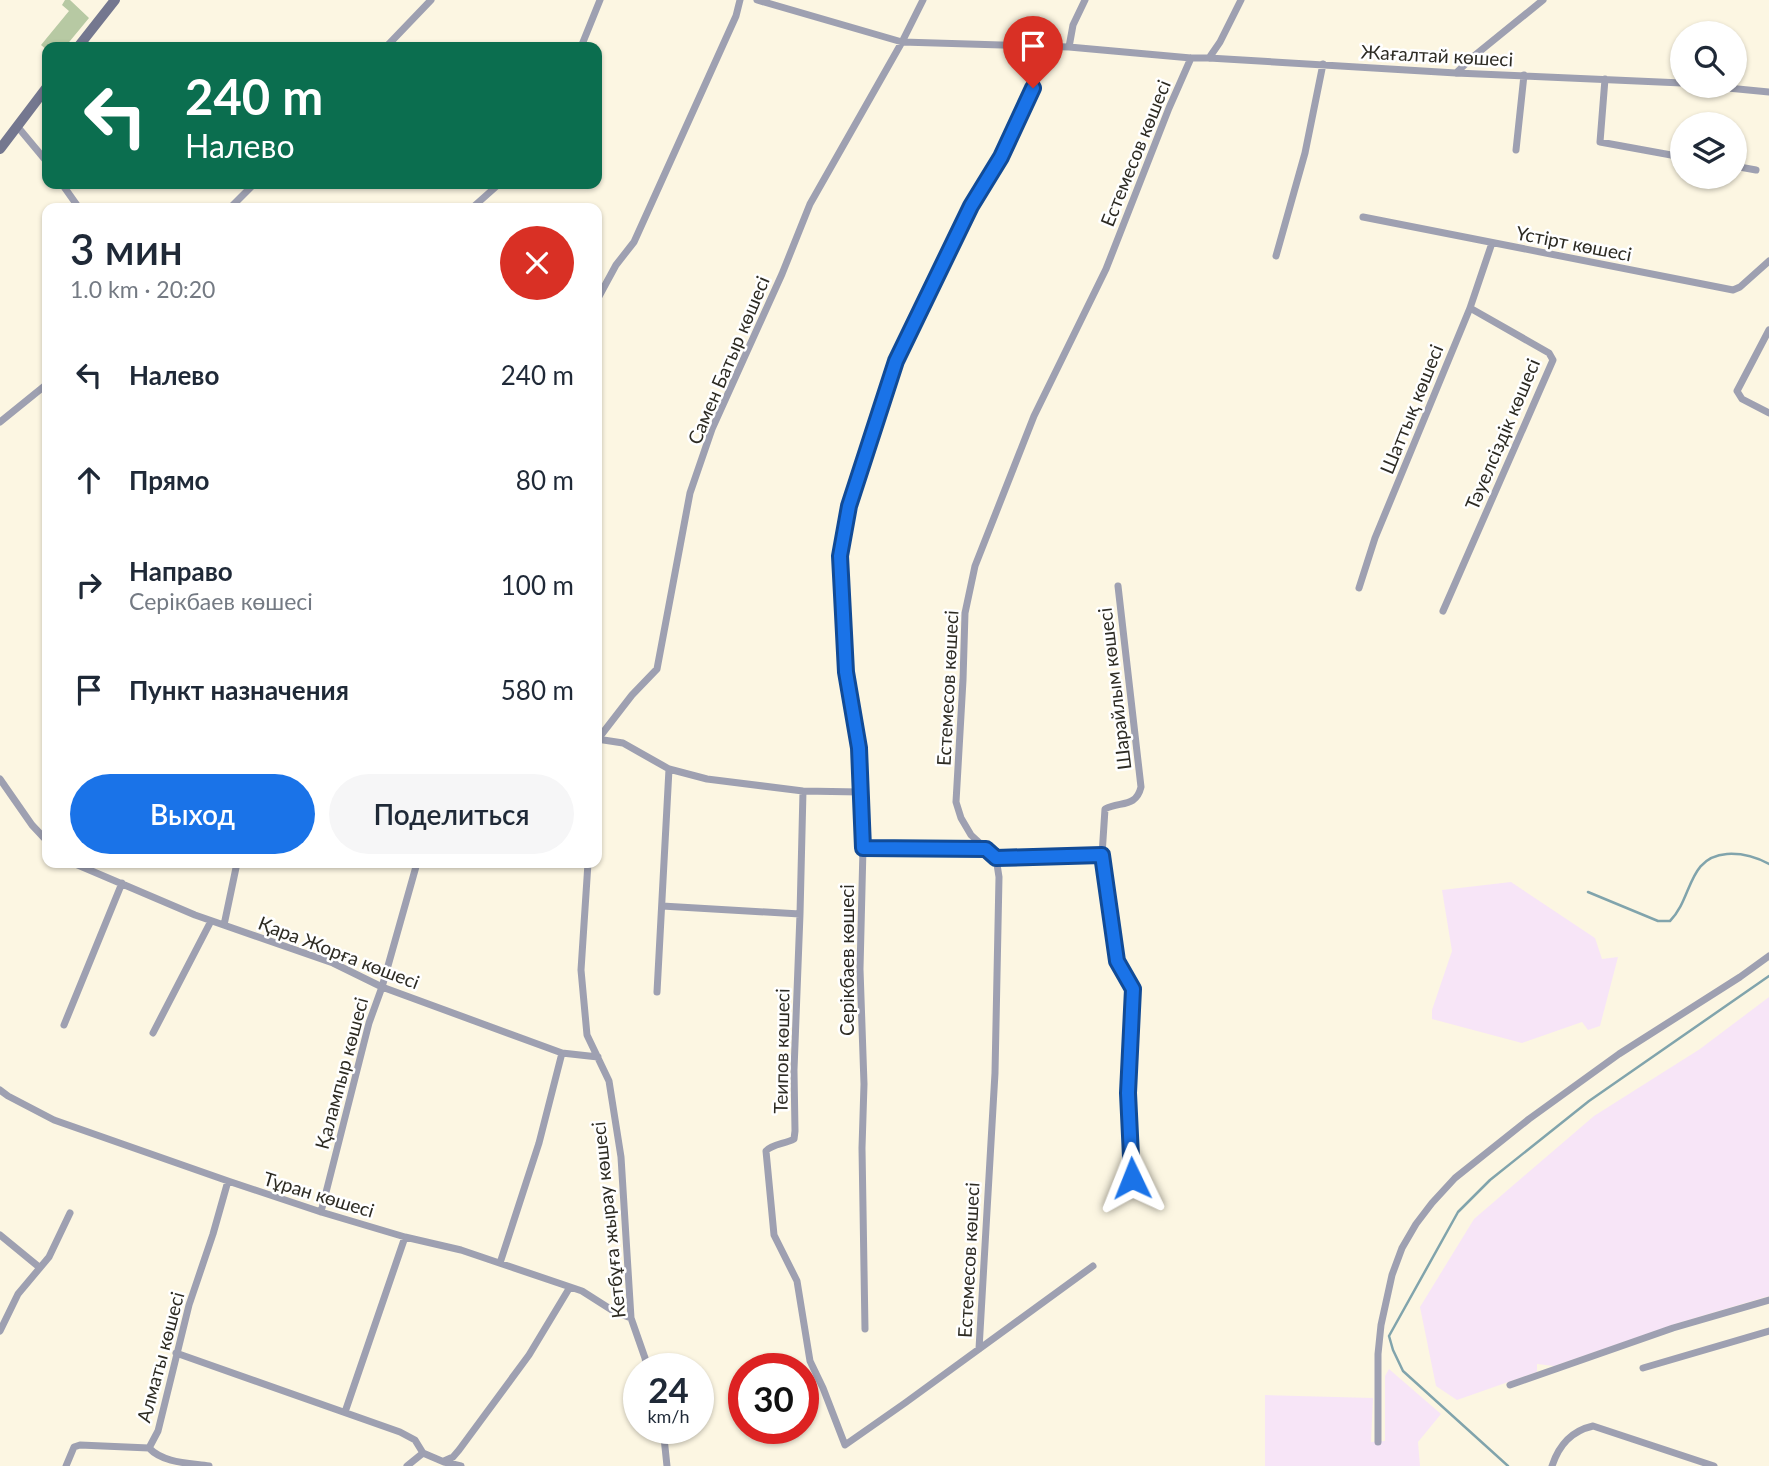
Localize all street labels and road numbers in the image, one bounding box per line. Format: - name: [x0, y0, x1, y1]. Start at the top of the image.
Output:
- street label: Жағалтай көшесі: [1360, 40, 1514, 70]
- street label: Естемесов көшесі: [1095, 76, 1175, 230]
- street label: Үстірт көшесі: [1514, 221, 1634, 265]
- street label: Самен Батыр көшесі: [682, 272, 774, 448]
- street label: Шаттық көшесі: [1375, 341, 1447, 477]
- street label: Тәуелсіздік көшесі: [1460, 355, 1544, 513]
- street label: Шарайлым көшесі: [1093, 607, 1135, 771]
- street label: Естемесов көшесі: [931, 610, 963, 766]
- street label: Серікбаев көшесі: [835, 884, 858, 1036]
- street label: Қара Жорға көшесі: [255, 911, 423, 993]
- street label: Теипов көшесі: [768, 988, 794, 1114]
- street label: Қалампыр көшесі: [310, 995, 372, 1151]
- street label: Кетбұға жырау көшесі: [586, 1120, 630, 1320]
- street label: Тұран көшесі: [261, 1166, 377, 1222]
- street label: Естемесов көшесі: [952, 1182, 984, 1338]
- street label: Алматы көшесі: [131, 1289, 189, 1425]

